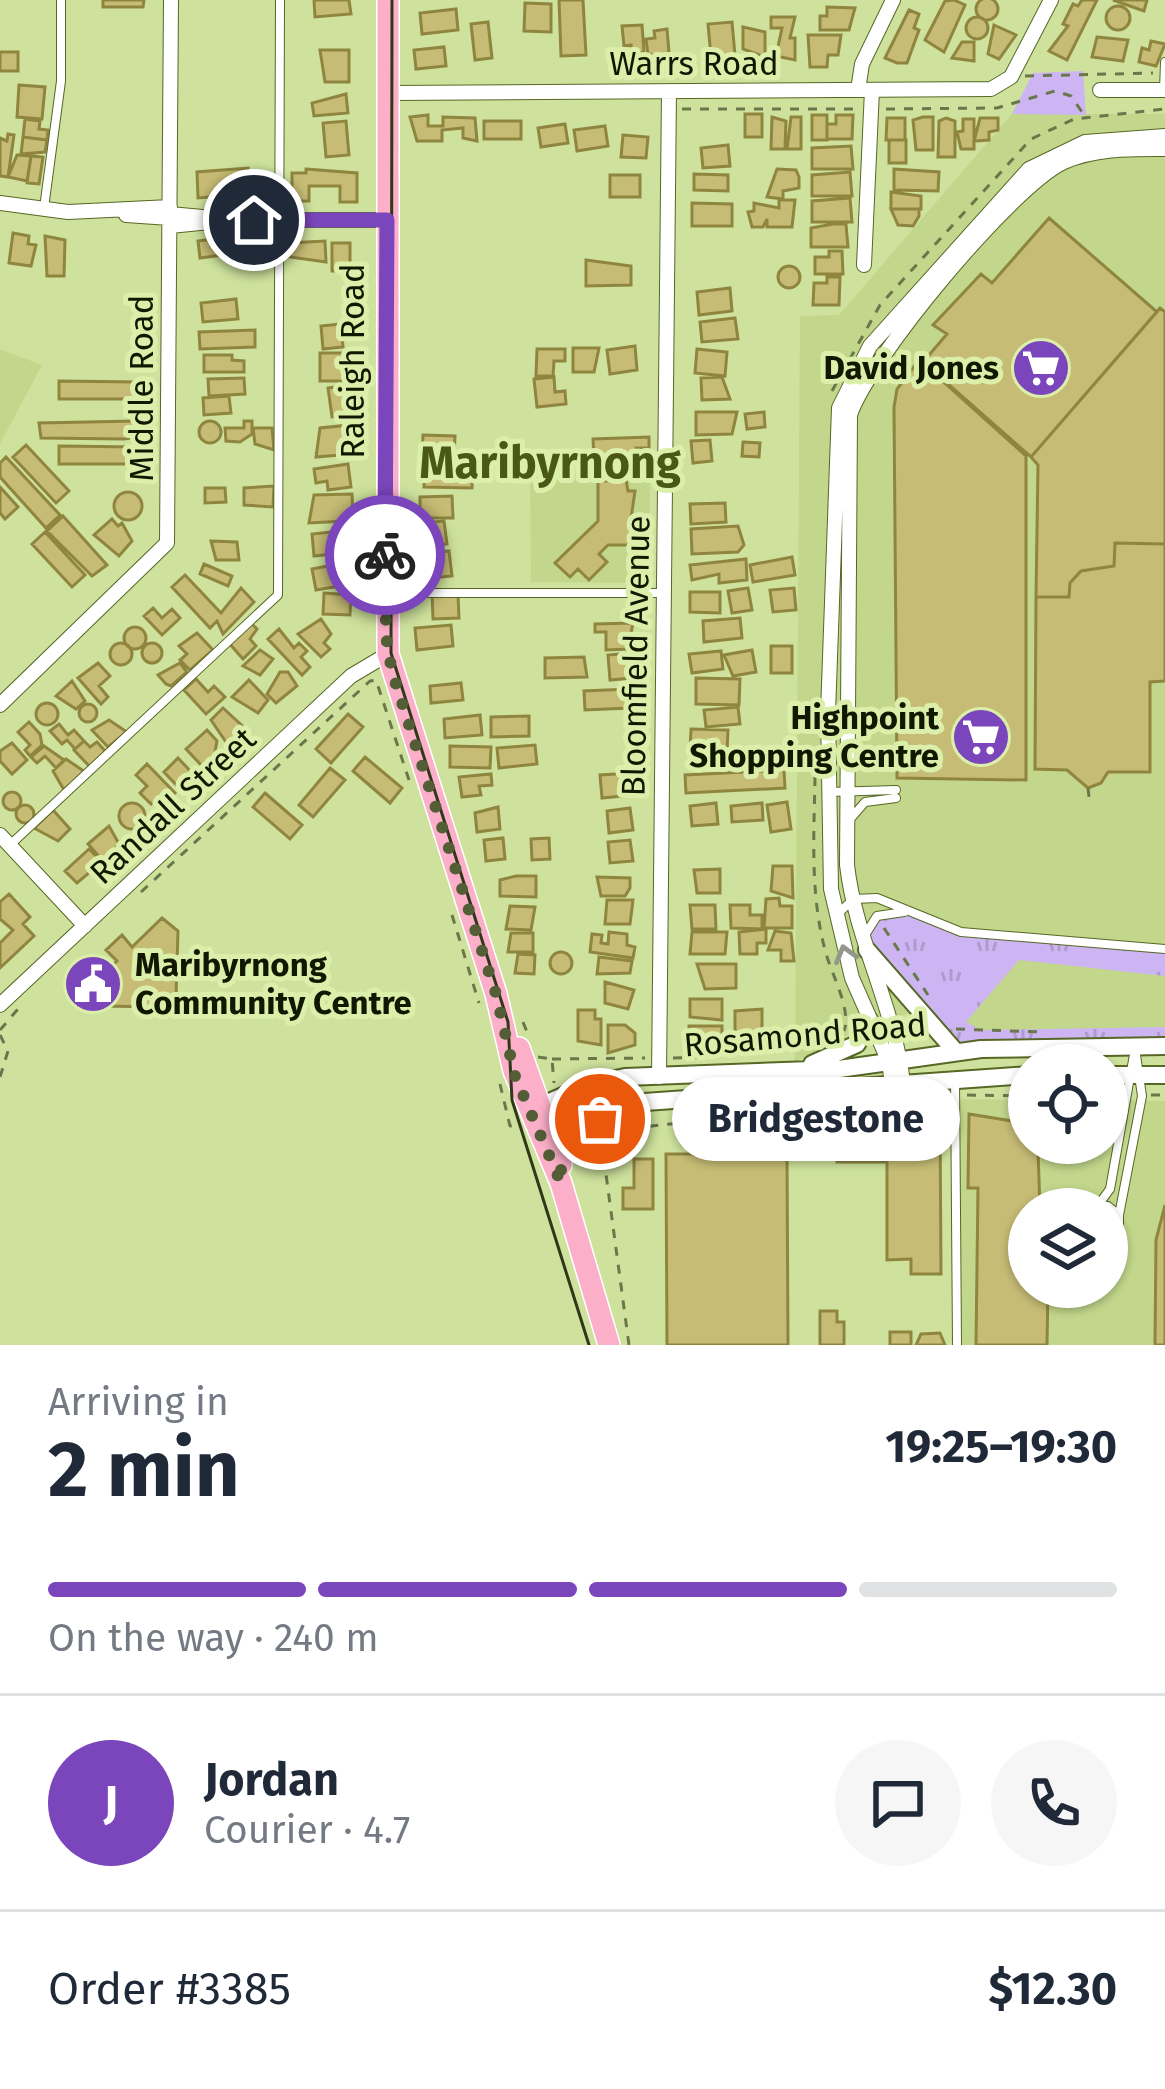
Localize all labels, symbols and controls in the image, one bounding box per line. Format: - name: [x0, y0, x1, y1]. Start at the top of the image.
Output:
- street label: Warrs Road: [609, 44, 779, 84]
- pin: [203, 169, 305, 271]
- icon: home: [221, 187, 287, 253]
- street label: Raleigh Road: [333, 263, 373, 459]
- street label: Middle Road: [122, 295, 162, 481]
- supermarket icon: David Jones: [1010, 337, 1072, 399]
- place label: David Jones: [823, 348, 999, 388]
- district label: Maribyrnong: [419, 436, 681, 490]
- courier: [325, 495, 445, 615]
- street label: Bloomfield Avenue: [614, 515, 658, 797]
- icon: bike: [352, 522, 418, 588]
- place label: Highpoint Shopping Centre: [689, 698, 940, 776]
- supermarket icon: Highpoint Shopping Centre: [950, 706, 1012, 768]
- street label: Randall Street: [82, 719, 264, 893]
- one-way arrow: [834, 944, 859, 965]
- place label: Maribyrnong Community Centre: [135, 945, 412, 1023]
- public building icon: Maribyrnong Community Centre: [62, 953, 124, 1015]
- street label: Rosamond Road: [682, 1004, 928, 1066]
- map controls: [1008, 1044, 1128, 1308]
- button: locate: [1008, 1044, 1128, 1164]
- pin: [549, 1068, 651, 1170]
- callout: Bridgestone: [672, 1077, 960, 1161]
- icon: bag: [567, 1086, 633, 1152]
- text: Bridgestone: [708, 1096, 924, 1142]
- button: layers: [1008, 1188, 1128, 1308]
- text: Arriving in: [48, 1379, 229, 1425]
- text: 19:25–19:30: [885, 1420, 1117, 1474]
- text: 2 min: [48, 1423, 240, 1517]
- text: On the way · 240 m: [48, 1615, 379, 1661]
- button: chat: [835, 1740, 961, 1866]
- button: phone: [991, 1740, 1117, 1866]
- text: Jordan: [204, 1753, 339, 1807]
- text: J: [104, 1776, 118, 1830]
- text: Courier · 4.7: [204, 1807, 410, 1853]
- text: Order #3385: [48, 1962, 291, 2016]
- text: $12.30: [989, 1962, 1117, 2016]

